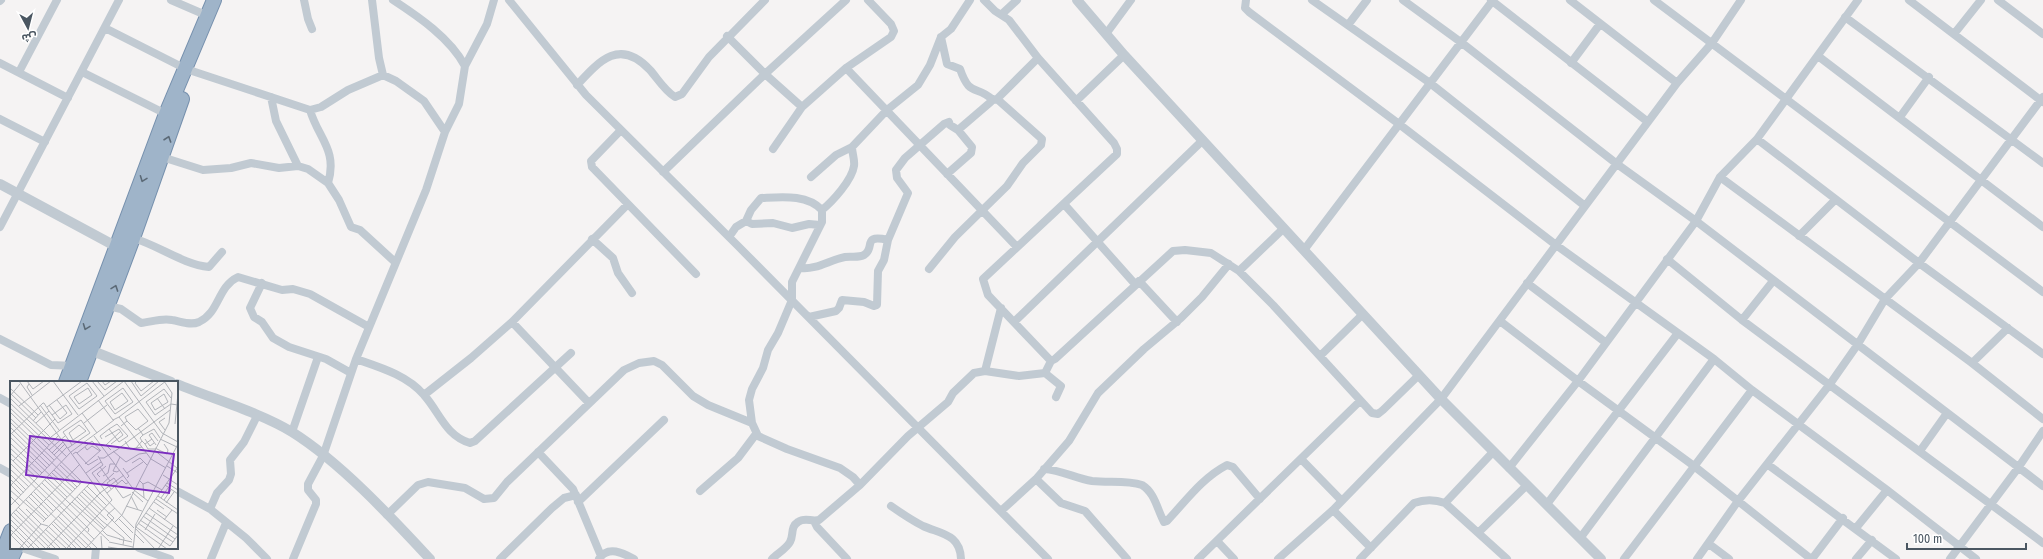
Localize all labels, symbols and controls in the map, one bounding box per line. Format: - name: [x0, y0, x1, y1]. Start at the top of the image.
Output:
- north arrow: [8, 8, 48, 48]
- text: ش: [21, 30, 37, 45]
- one-way arrow: [164, 136, 172, 143]
- one-way arrow: [139, 176, 147, 183]
- one-way arrow: [110, 285, 119, 292]
- one-way arrow: [83, 323, 91, 330]
- inset map: [10, 381, 178, 549]
- scale bar: [1907, 525, 2026, 551]
- text: 100 m: [1913, 532, 1942, 546]

